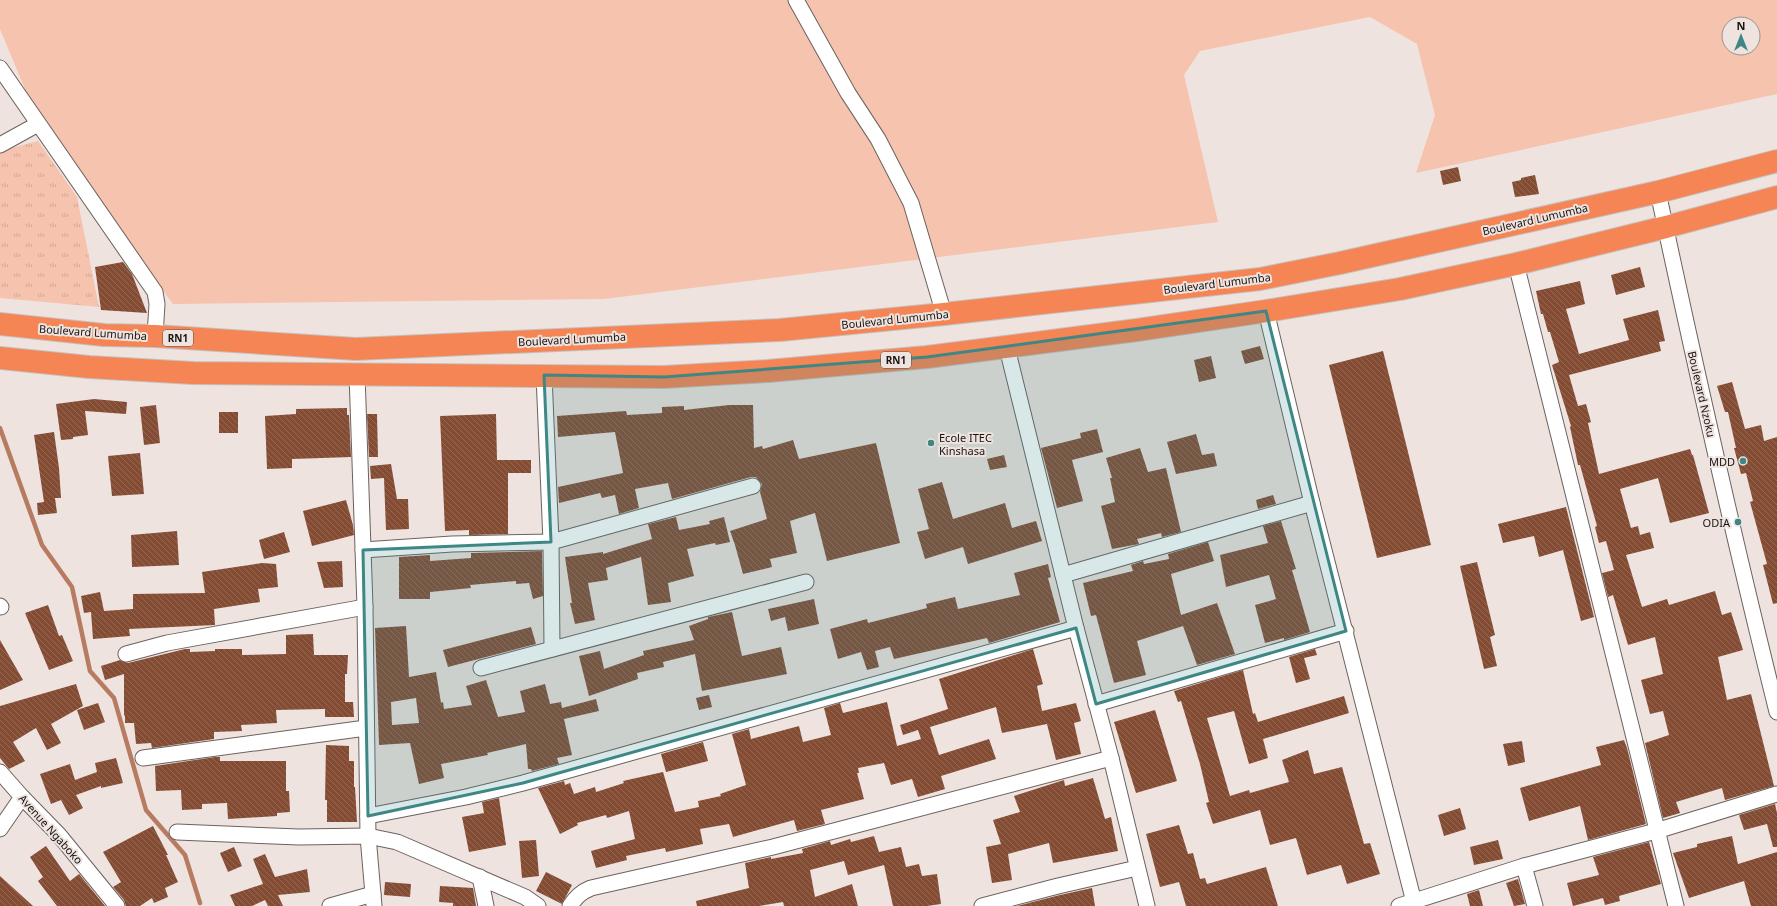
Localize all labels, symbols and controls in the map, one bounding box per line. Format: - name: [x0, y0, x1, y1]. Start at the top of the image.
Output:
- north arrow: [1721, 16, 1761, 56]
- text: N: [1737, 18, 1745, 33]
- street label: Boulevard Lumumba: [1481, 200, 1589, 238]
- street label: Boulevard Lumumba: [1162, 269, 1272, 297]
- street label: Boulevard Lumumba: [841, 306, 949, 332]
- street label: Boulevard Lumumba: [39, 321, 147, 343]
- street label: Boulevard Lumumba: [518, 329, 626, 349]
- road number: RN1: [163, 330, 193, 346]
- street label: Boulevard Nzoku: [1685, 349, 1719, 439]
- road number: RN1: [881, 352, 911, 368]
- place label: Ecole ITEC Kinshasa: [939, 430, 992, 458]
- marker: Ecole ITEC Kinshasa: [926, 438, 936, 448]
- place label: MDD: [1709, 454, 1735, 469]
- marker: MDD: [1738, 456, 1748, 466]
- place label: ODIA: [1703, 515, 1731, 530]
- marker: ODIA: [1733, 517, 1743, 527]
- street label: Avenue Ngaboko: [16, 791, 86, 867]

